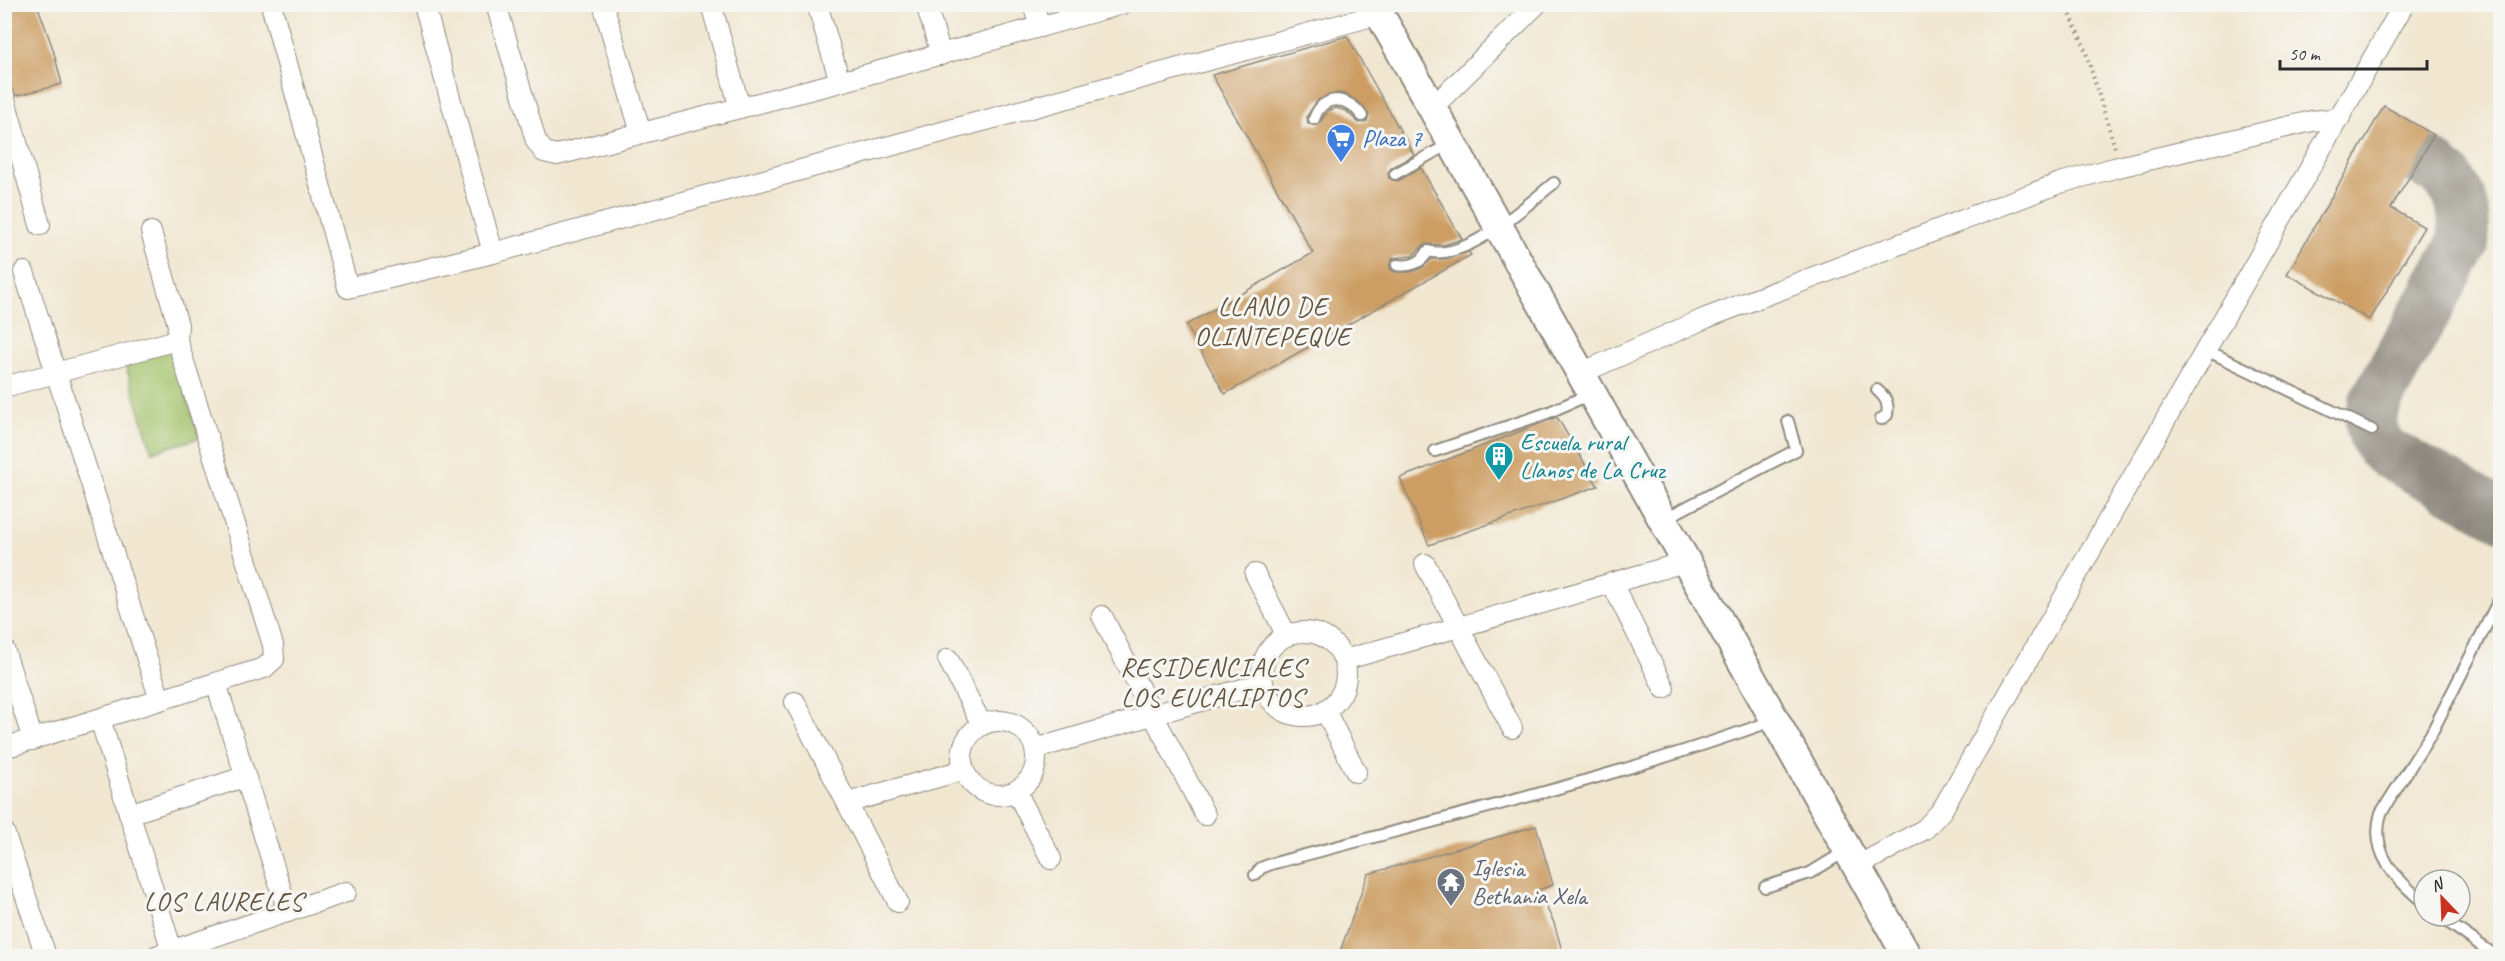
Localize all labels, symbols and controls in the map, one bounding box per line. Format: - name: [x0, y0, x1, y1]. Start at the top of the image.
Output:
- scale bar: [2280, 33, 2427, 71]
- text: 50 m: [2289, 43, 2322, 65]
- supermarket icon: Plaza 7: [1325, 122, 1357, 164]
- place label: Plaza 7: [1362, 123, 1423, 153]
- district label: LLANO DE OLINTEPEQUE: [1195, 290, 1353, 353]
- place label: Escuela rural Llanos de La Cruz: [1520, 427, 1667, 485]
- building icon: Escuela rural Llanos de La Cruz: [1483, 440, 1515, 482]
- district label: RESIDENCIALES LOS EUCALIPTOS: [1120, 651, 1310, 714]
- place label: Iglesia Bethania Xela: [1472, 853, 1589, 911]
- temple icon: Iglesia Bethania Xela: [1435, 866, 1467, 908]
- north arrow: [2412, 868, 2472, 928]
- text: N: [2428, 873, 2448, 896]
- district label: LOS LAURELES: [144, 885, 308, 918]

